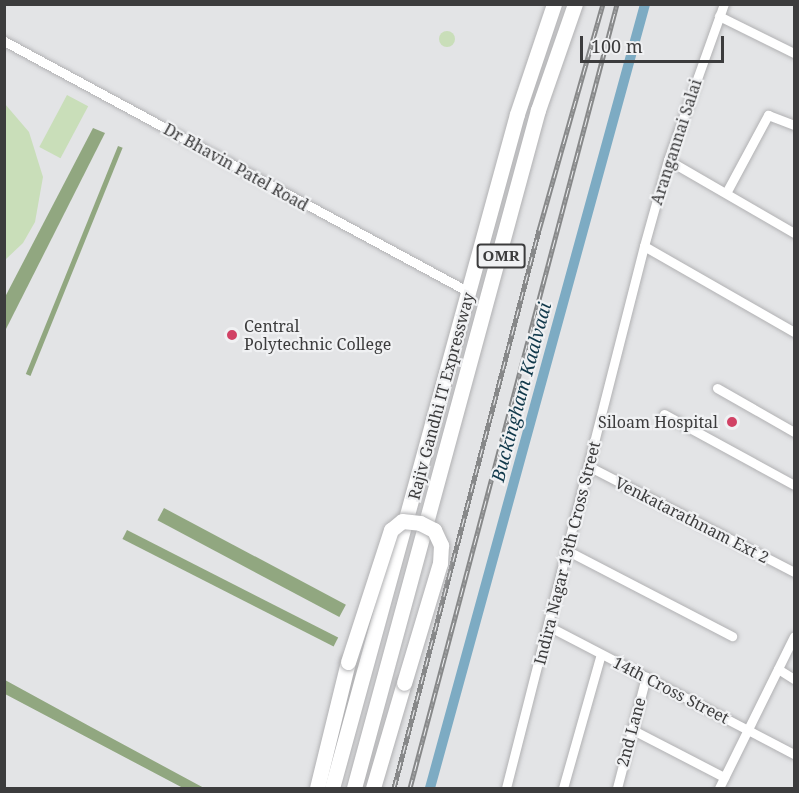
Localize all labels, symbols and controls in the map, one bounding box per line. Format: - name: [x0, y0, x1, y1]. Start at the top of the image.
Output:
- scale bar: [583, 24, 727, 62]
- text: 100 m: [591, 34, 643, 58]
- street label: Arangannai Salai: [647, 77, 705, 207]
- street label: Dr Bhavin Patel Road: [160, 119, 312, 215]
- road number: OMR: [476, 244, 526, 268]
- street label: Rajiv Gandhi IT Expressway: [404, 290, 478, 502]
- water label: Buckingham Kaalvaai: [487, 300, 555, 484]
- place label: Central Polytechnic College: [244, 316, 391, 354]
- marker: Central Polytechnic College: [225, 328, 239, 342]
- place label: Siloam Hospital: [598, 412, 718, 432]
- marker: Siloam Hospital: [723, 413, 741, 431]
- street label: Indira Nagar 13th Cross Street: [530, 439, 604, 667]
- street label: Venkatarathnam Ext 2: [612, 473, 772, 567]
- street label: 14th Cross Street: [610, 652, 732, 728]
- street label: 2nd Lane: [613, 695, 649, 769]

